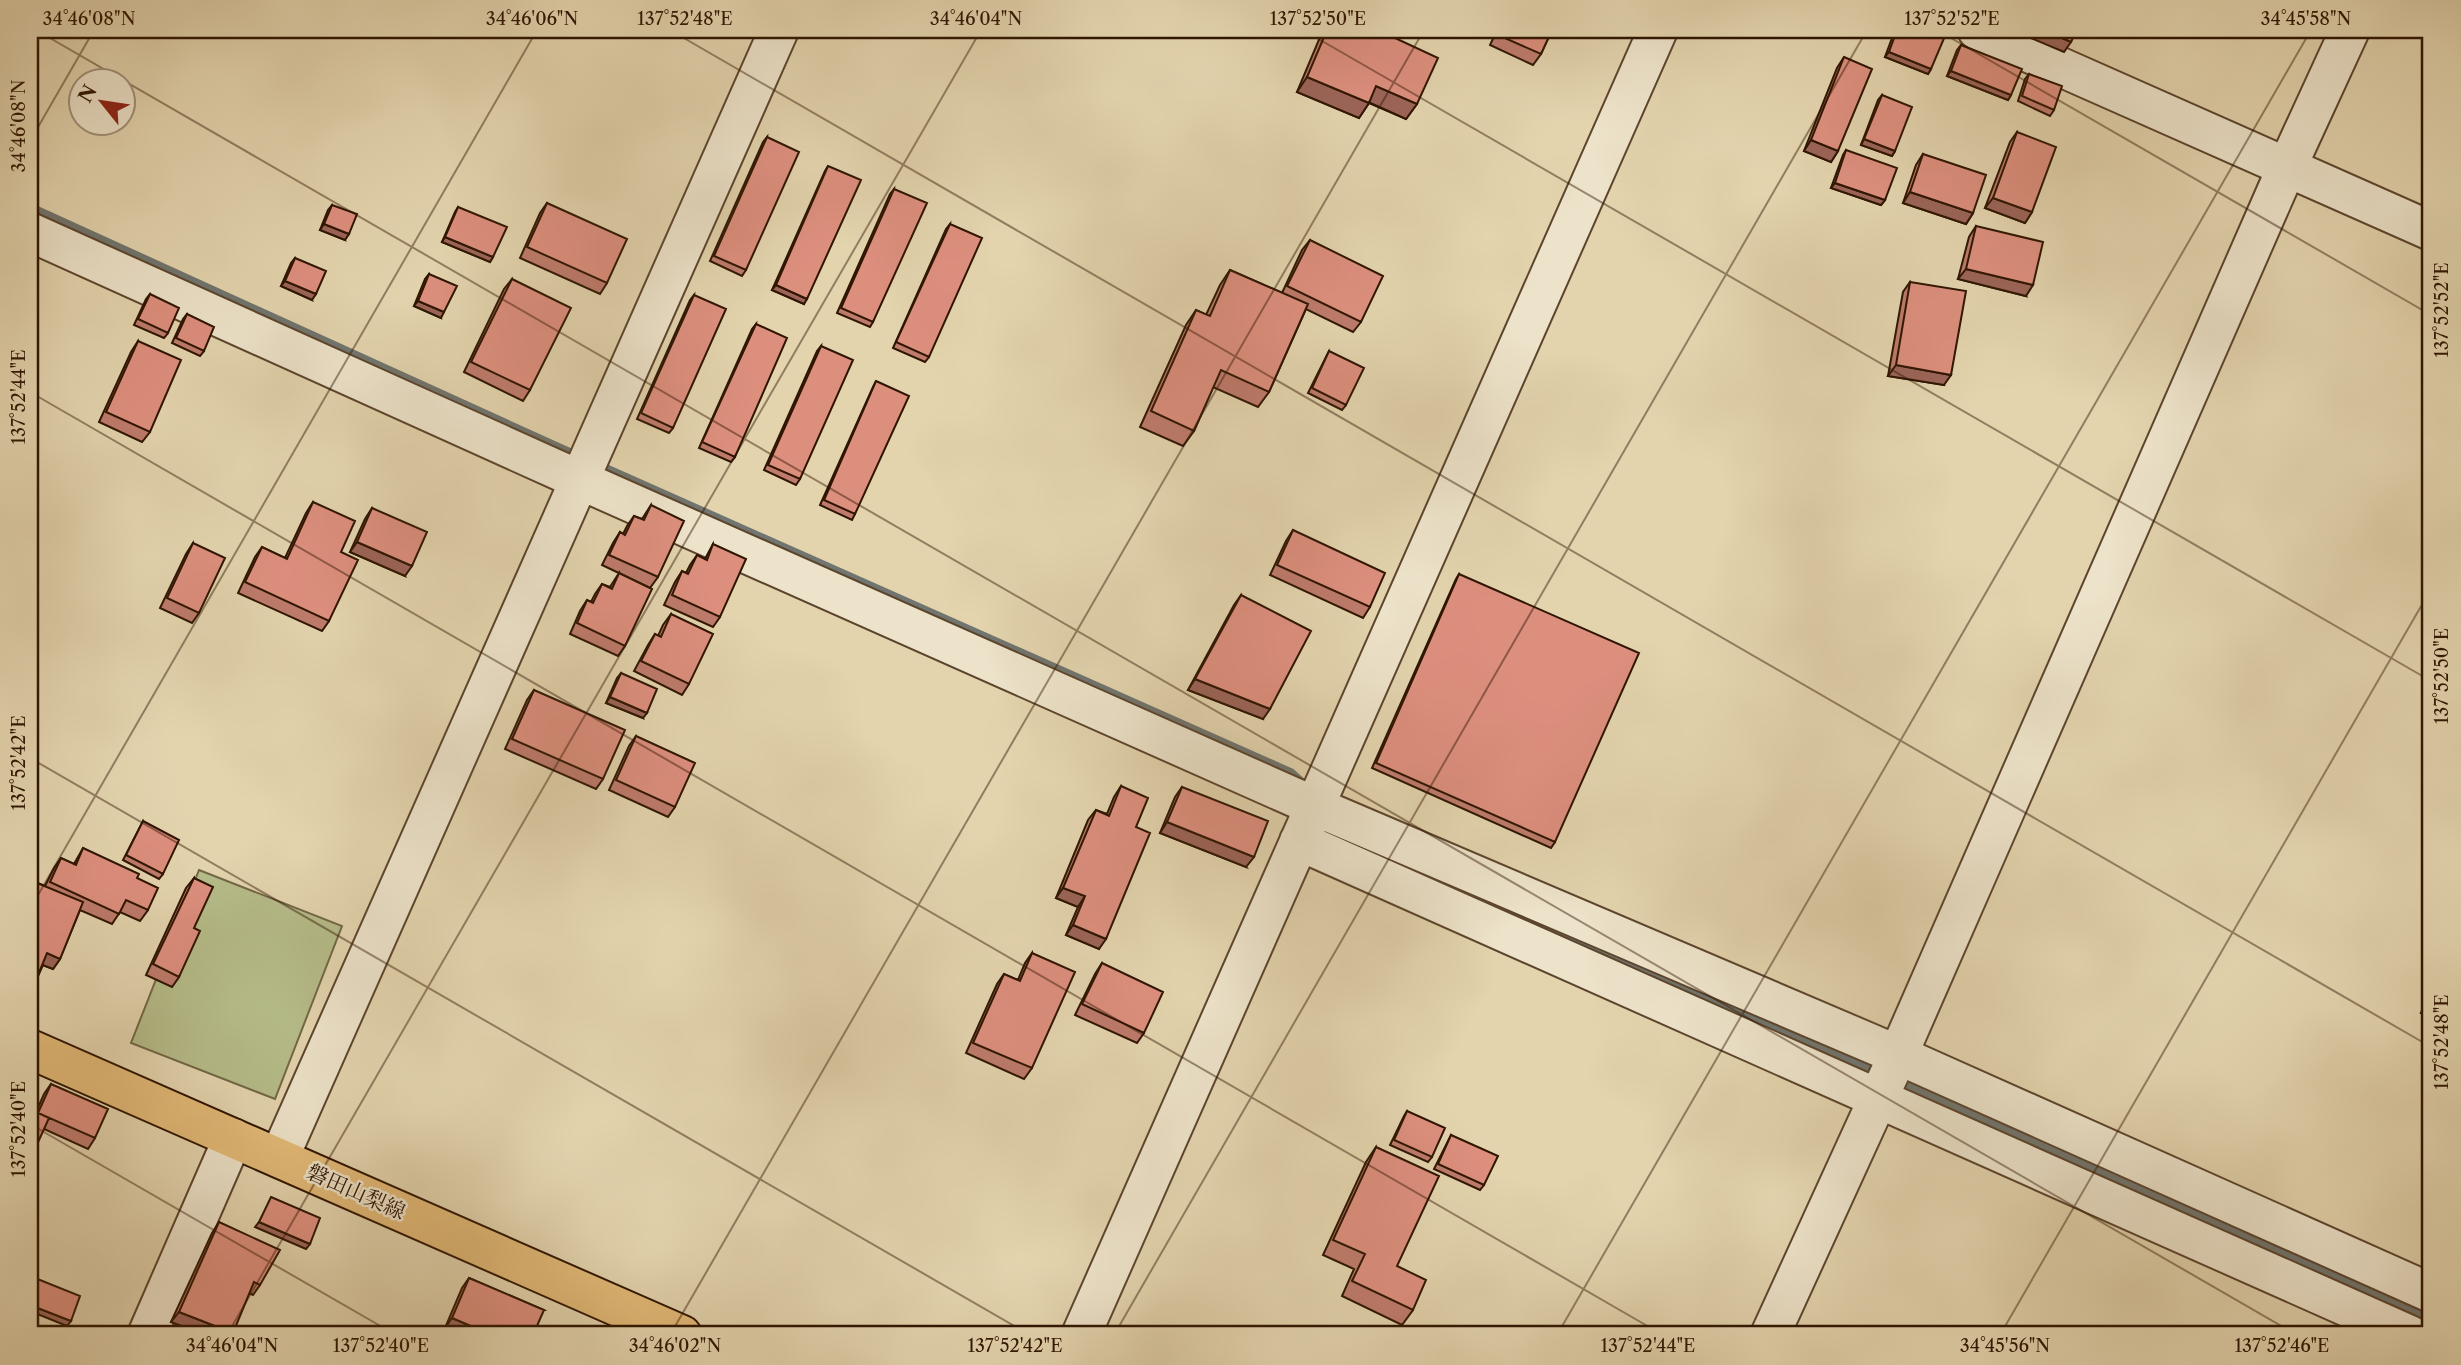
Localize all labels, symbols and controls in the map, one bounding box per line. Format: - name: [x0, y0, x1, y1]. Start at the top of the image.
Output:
- text: 34°46'08"N: [43, 8, 136, 30]
- text: 34°46'06"N: [486, 8, 578, 30]
- text: 137°52'48"E: [637, 8, 733, 30]
- text: 34°46'04"N: [930, 8, 1022, 30]
- text: 137°52'50"E: [1270, 8, 1366, 30]
- text: 137°52'52"E: [1904, 8, 2000, 30]
- text: 34°45'58"N: [2261, 8, 2352, 30]
- north arrow: [66, 66, 136, 136]
- text: 34°46'08"N: [8, 79, 30, 173]
- text: N: [74, 81, 102, 107]
- text: 137°52'52"E: [2431, 262, 2453, 358]
- text: 137°52'44"E: [8, 349, 30, 445]
- text: 137°52'50"E: [2431, 628, 2453, 724]
- text: 137°52'42"E: [8, 715, 30, 811]
- text: 137°52'48"E: [2431, 994, 2453, 1090]
- text: 137°52'40"E: [8, 1081, 30, 1177]
- street label: 磐田山梨線: [303, 1159, 409, 1224]
- text: 34°46'04"N: [186, 1335, 278, 1357]
- text: 137°52'40"E: [333, 1335, 429, 1357]
- text: 34°46'02"N: [629, 1335, 721, 1357]
- text: 137°52'42"E: [967, 1335, 1063, 1357]
- text: 137°52'44"E: [1600, 1335, 1696, 1357]
- text: 34°45'56"N: [1960, 1335, 2050, 1357]
- text: 137°52'46"E: [2234, 1335, 2330, 1357]

